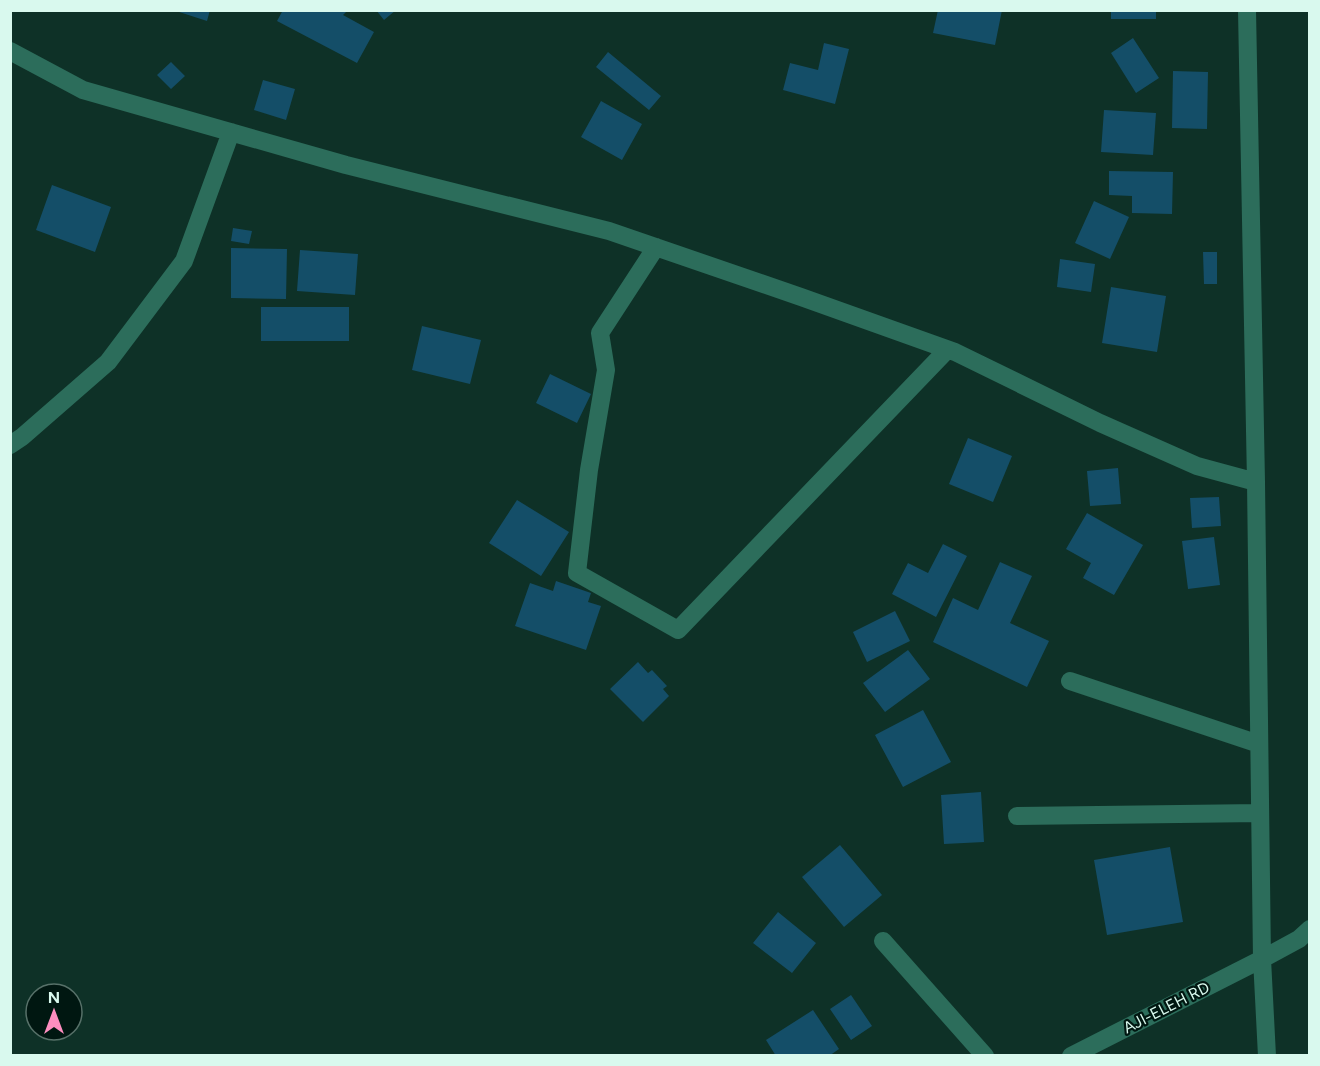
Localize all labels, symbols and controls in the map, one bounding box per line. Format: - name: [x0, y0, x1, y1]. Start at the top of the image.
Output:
- street label: AJI-ELEH RD: [1120, 978, 1213, 1037]
- north arrow: [24, 982, 84, 1042]
- text: N: [48, 988, 60, 1007]

